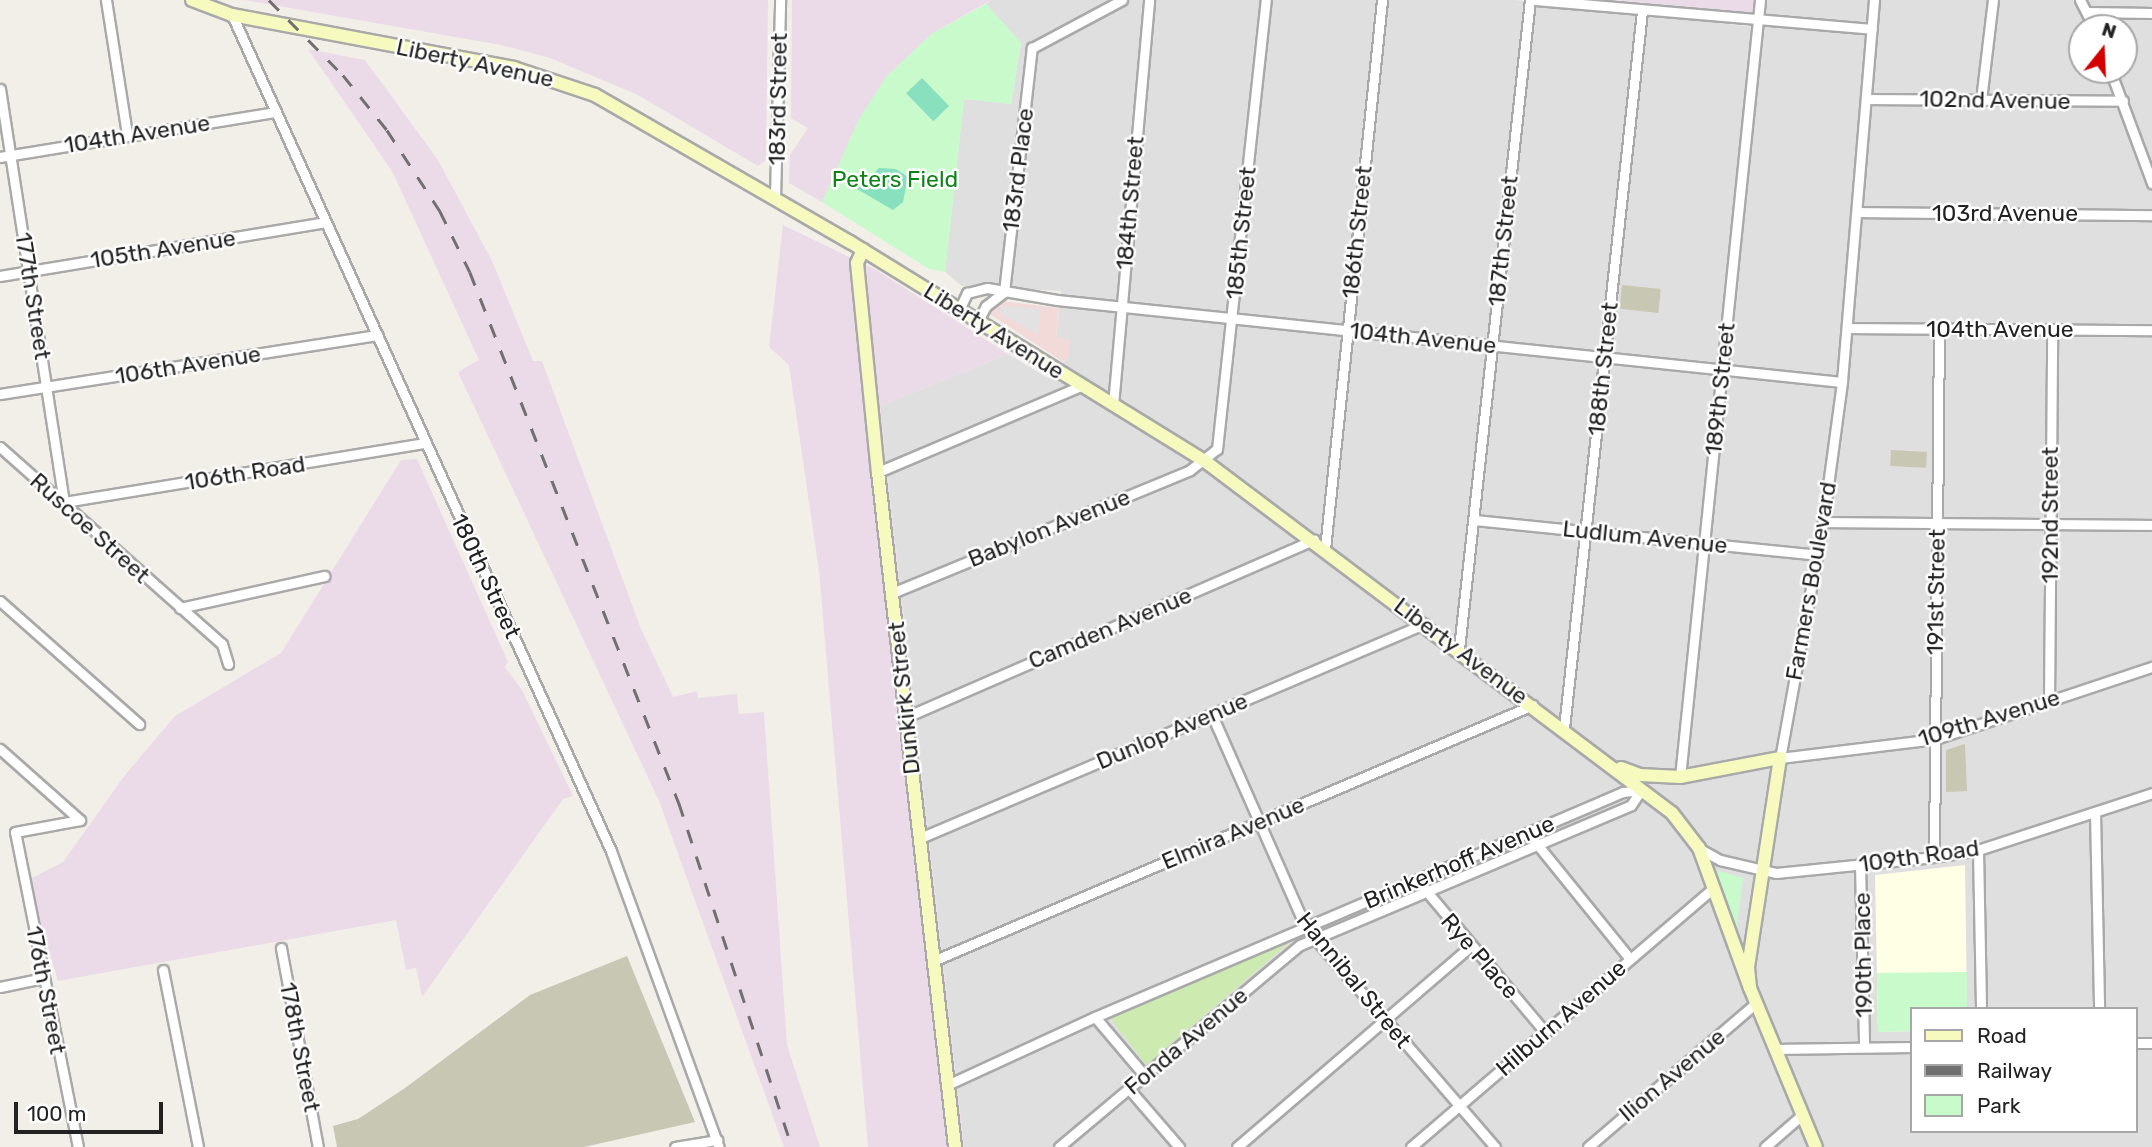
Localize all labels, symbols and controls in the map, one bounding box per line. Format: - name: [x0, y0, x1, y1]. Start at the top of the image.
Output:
- north arrow: [2068, 14, 2138, 84]
- text: N: [2099, 17, 2119, 44]
- street label: 183rd Street: [763, 32, 793, 166]
- street label: Liberty Avenue: [393, 33, 557, 93]
- street label: 102nd Avenue: [1919, 85, 2071, 115]
- street label: 183rd Place: [997, 106, 1039, 234]
- street label: 104th Avenue: [62, 109, 212, 159]
- street label: 184th Street: [1110, 135, 1150, 271]
- street label: 186th Street: [1336, 164, 1378, 300]
- park label: Peters Field: [832, 165, 958, 193]
- street label: 185th Street: [1220, 165, 1262, 301]
- street label: 187th Street: [1482, 174, 1524, 308]
- street label: 103rd Avenue: [1932, 199, 2078, 227]
- street label: 105th Avenue: [88, 224, 238, 274]
- street label: 177th Street: [9, 230, 57, 362]
- street label: Liberty Avenue: [918, 276, 1070, 386]
- street label: 188th Street: [1582, 301, 1624, 437]
- street label: 104th Avenue: [1926, 315, 2074, 343]
- street label: 104th Avenue: [1348, 317, 1498, 359]
- street label: 189th Street: [1699, 321, 1741, 457]
- street label: 106th Avenue: [113, 340, 263, 390]
- street label: 192nd Street: [2036, 447, 2064, 583]
- street label: 106th Road: [183, 450, 307, 496]
- street label: Ruscoe Street: [24, 467, 156, 589]
- street label: Farmers Boulevard: [1780, 479, 1842, 683]
- street label: Babylon Avenue: [964, 483, 1134, 573]
- street label: 180th Street: [445, 509, 527, 643]
- street label: Ludlum Avenue: [1561, 515, 1729, 559]
- street label: 191st Street: [1921, 529, 1951, 655]
- street label: Camden Avenue: [1024, 581, 1196, 675]
- street label: Liberty Avenue: [1388, 591, 1534, 711]
- street label: Dunkirk Street: [882, 620, 926, 776]
- street label: 109th Avenue: [1915, 683, 2063, 753]
- street label: Dunlop Avenue: [1092, 687, 1252, 775]
- street label: Elmira Avenue: [1157, 790, 1309, 876]
- street label: Brinkerhoff Avenue: [1359, 809, 1559, 915]
- street label: 109th Road: [1857, 834, 1981, 878]
- street label: 190th Place: [1848, 892, 1878, 1018]
- street label: Hannibal Street: [1291, 907, 1417, 1053]
- street label: Rye Place: [1435, 908, 1525, 1004]
- street label: 176th Street: [20, 924, 72, 1056]
- street label: Hilburn Avenue: [1490, 954, 1632, 1082]
- street label: 178th Street: [274, 980, 326, 1114]
- street label: Fonda Avenue: [1119, 981, 1253, 1101]
- legend: [1910, 1007, 2138, 1133]
- street label: Ilion Avenue: [1613, 1022, 1731, 1128]
- text: Road: [1977, 1023, 2027, 1048]
- text: Railway: [1977, 1058, 2052, 1083]
- scale bar: [18, 1088, 166, 1132]
- text: Park: [1977, 1093, 2021, 1118]
- text: 100 m: [27, 1101, 86, 1126]

